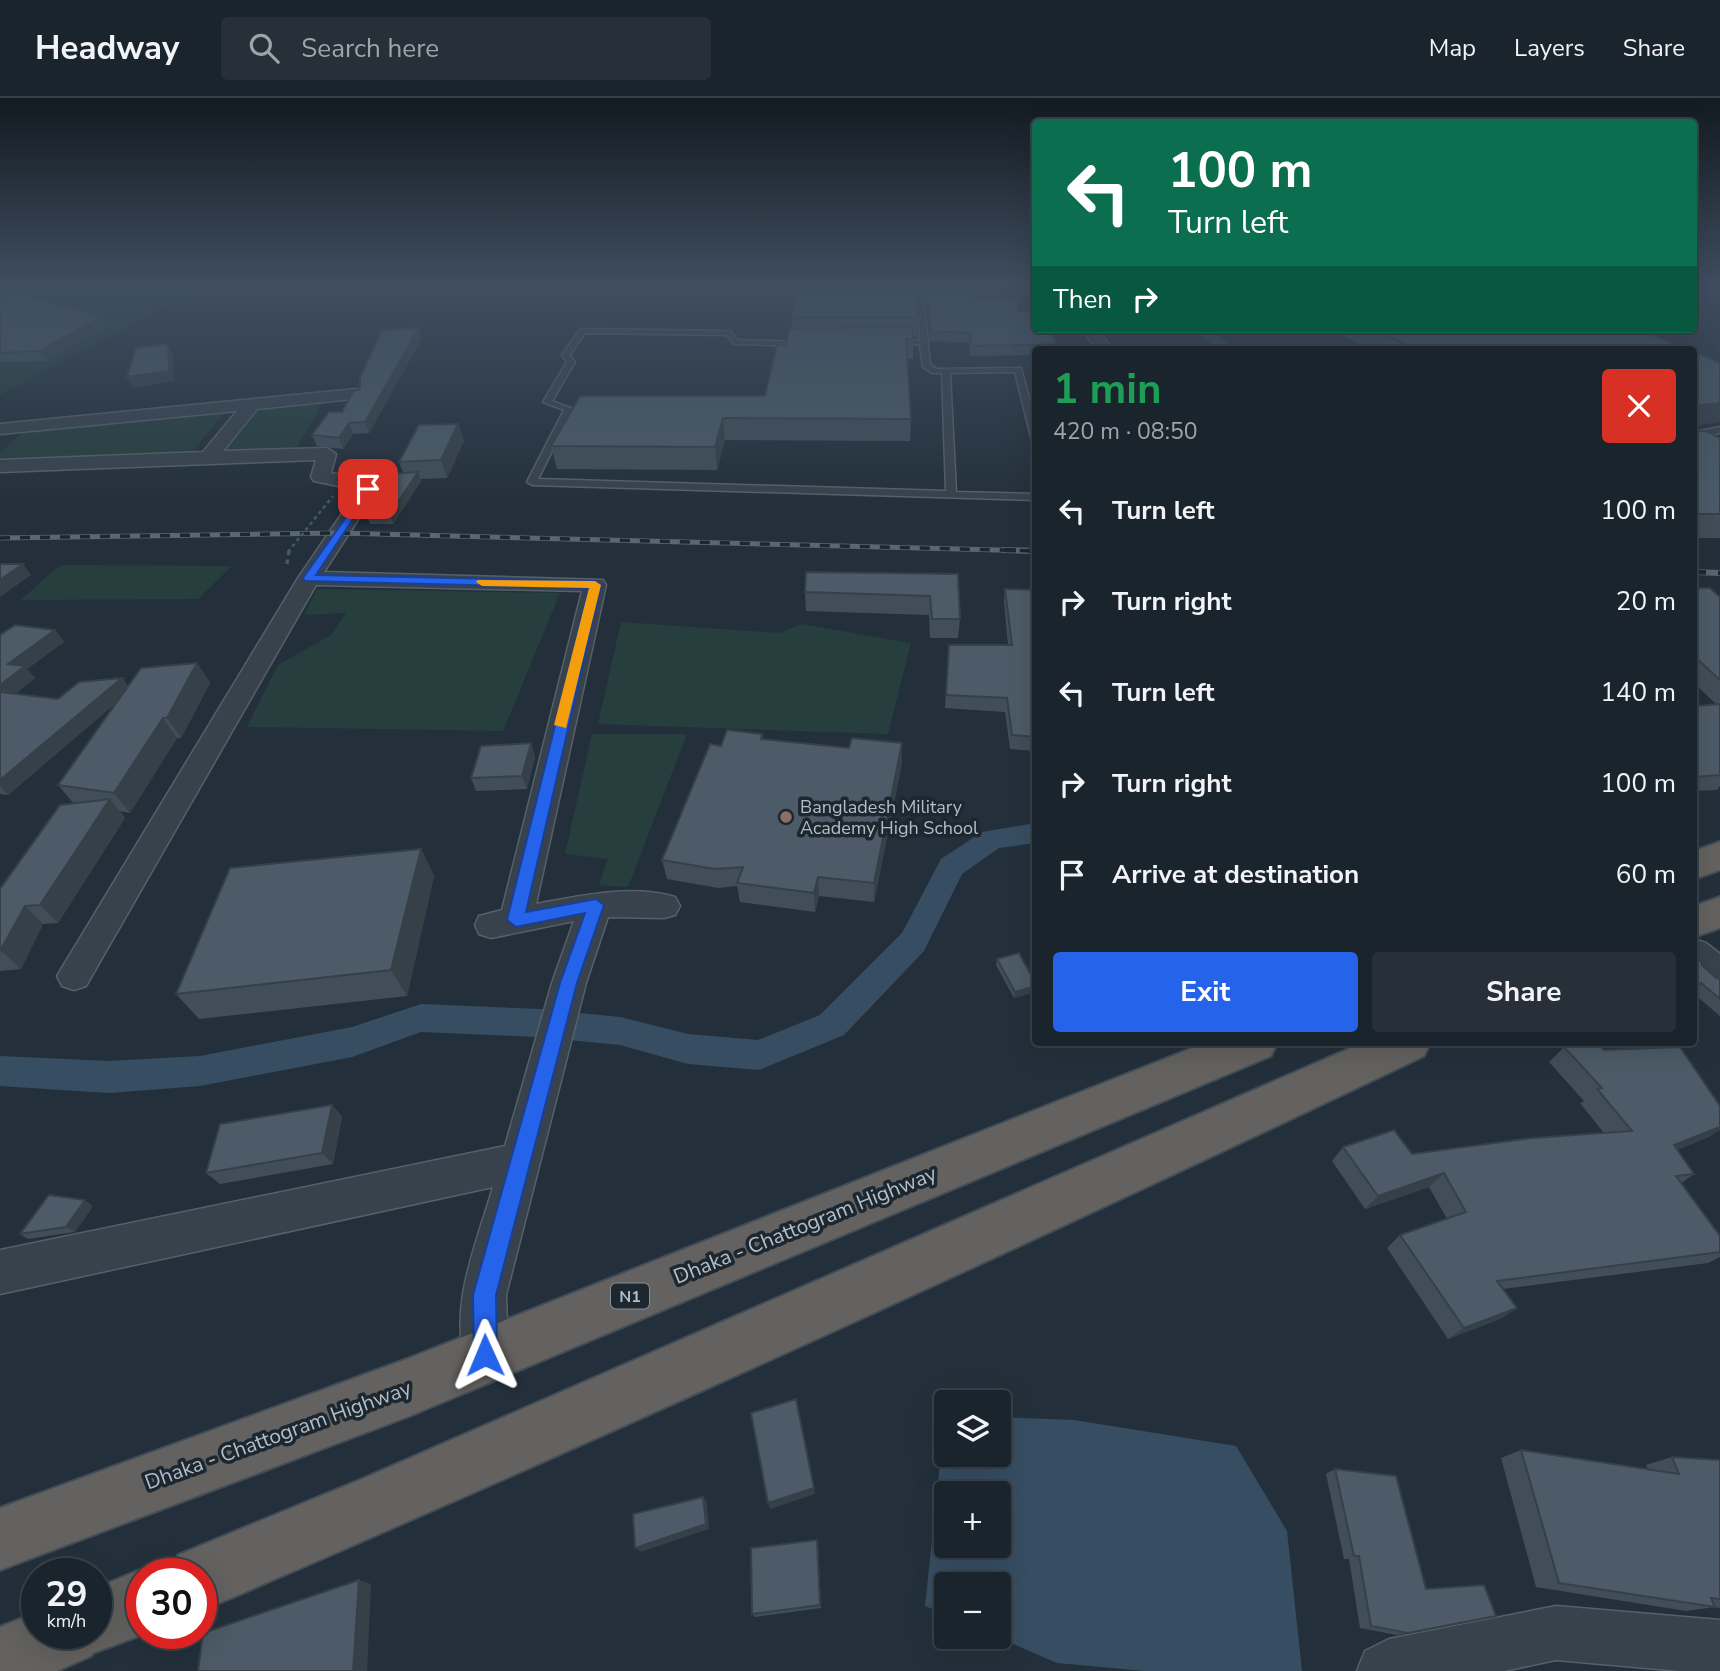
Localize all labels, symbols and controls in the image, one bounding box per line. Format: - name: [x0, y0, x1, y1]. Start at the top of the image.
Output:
- search box: [221, 17, 711, 80]
- text: Headway: [35, 26, 179, 71]
- icon: search: [245, 29, 283, 67]
- text: Search here: [301, 31, 439, 66]
- text: Map: [1429, 32, 1476, 64]
- text: Layers: [1514, 32, 1585, 64]
- text: Share: [1623, 32, 1685, 64]
- text: 100 m: [1168, 137, 1312, 204]
- icon: left: [1053, 147, 1144, 238]
- text: Turn left: [1168, 201, 1288, 244]
- icon: right: [1126, 280, 1164, 318]
- text: Then: [1053, 282, 1112, 317]
- text: 1 min: [1053, 361, 1162, 418]
- button: close: [1602, 369, 1676, 443]
- text: 420 m · 08:50: [1053, 416, 1198, 447]
- pin: [338, 459, 398, 519]
- icon: arrive: [349, 470, 387, 508]
- icon: left: [1053, 492, 1091, 530]
- text: Turn left: [1112, 493, 1215, 528]
- text: 100 m: [1600, 493, 1676, 528]
- icon: right: [1053, 583, 1091, 621]
- text: Turn right: [1112, 584, 1231, 619]
- text: 20 m: [1616, 584, 1676, 619]
- icon: left: [1053, 674, 1091, 712]
- text: Turn left: [1112, 675, 1215, 710]
- text: 140 m: [1600, 675, 1676, 710]
- icon: right: [1053, 765, 1091, 803]
- text: Turn right: [1112, 766, 1231, 801]
- text: 100 m: [1600, 766, 1676, 801]
- place label: Bangladesh Military Academy High School: [800, 795, 979, 840]
- marker: Bangladesh Military Academy High School: [778, 809, 794, 825]
- icon: arrive: [1053, 856, 1091, 894]
- text: Arrive at destination: [1112, 857, 1359, 892]
- text: 60 m: [1616, 857, 1676, 892]
- button: Exit: [1053, 952, 1358, 1032]
- button: Share: [1372, 952, 1676, 1032]
- street label: Dhaka - Chattogram Highway: [669, 1159, 941, 1291]
- road number: N1: [611, 1284, 649, 1308]
- position arrow: [448, 1318, 522, 1392]
- street label: Dhaka - Chattogram Highway: [141, 1374, 415, 1496]
- map controls: [934, 1390, 1011, 1649]
- button: layers: [934, 1390, 1011, 1467]
- button: +: [934, 1481, 1011, 1558]
- speed limit sign: 30: [126, 1558, 217, 1649]
- text: 29: [45, 1571, 88, 1618]
- button: −: [934, 1572, 1011, 1649]
- text: km/h: [47, 1609, 86, 1633]

